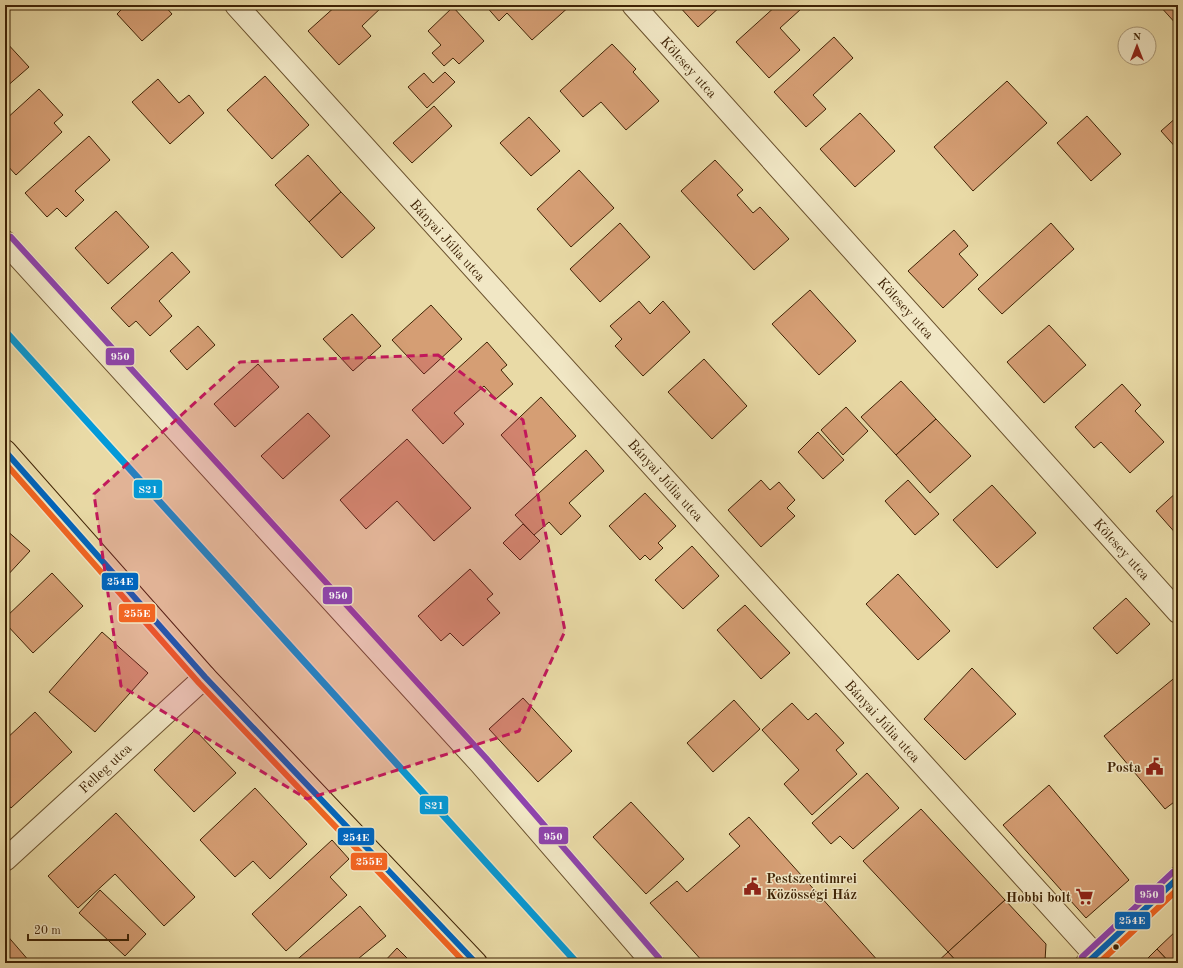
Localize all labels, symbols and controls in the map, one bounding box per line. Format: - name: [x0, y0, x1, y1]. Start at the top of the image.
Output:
- north arrow: [1117, 26, 1157, 66]
- text: N: [1133, 32, 1142, 43]
- street label: Kölcsey utca: [657, 34, 719, 101]
- street label: Bányai Júlia utca: [407, 197, 487, 284]
- street label: Kölcsey utca: [874, 275, 936, 342]
- line badge: 950: [105, 347, 135, 366]
- text: 950: [110, 352, 130, 363]
- street label: Bányai Júlia utca: [625, 437, 705, 524]
- line badge: S21: [133, 479, 163, 499]
- text: S21: [138, 485, 158, 496]
- street label: Kölcsey utca: [1090, 516, 1152, 583]
- line badge: 254E: [101, 572, 139, 591]
- text: 254E: [107, 577, 134, 588]
- line badge: 950: [322, 586, 353, 605]
- text: 950: [328, 591, 348, 602]
- line badge: 255E: [118, 603, 156, 623]
- text: 255E: [124, 609, 151, 620]
- street label: Bányai Júlia utca: [842, 678, 922, 765]
- street label: Felleg utca: [77, 741, 135, 796]
- public building icon: Posta: [1144, 757, 1164, 777]
- place label: Posta: [1107, 761, 1141, 775]
- line badge: S21: [419, 795, 449, 815]
- text: S21: [424, 801, 444, 812]
- line badge: 950: [538, 826, 569, 845]
- line badge: 254E: [337, 827, 375, 846]
- text: 950: [543, 832, 563, 843]
- text: 254E: [343, 833, 370, 844]
- line badge: 255E: [350, 852, 388, 871]
- text: 255E: [356, 857, 383, 868]
- place label: Pestszentimrei Közösségi Ház: [766, 872, 857, 902]
- public building icon: Pestszentimrei Közösségi Ház: [743, 876, 763, 896]
- line badge: 950: [1134, 884, 1165, 904]
- supermarket icon: Hobbi bolt: [1074, 887, 1094, 907]
- text: 950: [1139, 890, 1159, 901]
- place label: Hobbi bolt: [1006, 891, 1071, 905]
- line badge: 254E: [1114, 911, 1151, 930]
- scale bar: [28, 916, 128, 942]
- text: 254E: [1119, 916, 1146, 927]
- text: 20 m: [34, 925, 61, 937]
- unlabelled marker: [1111, 942, 1121, 952]

